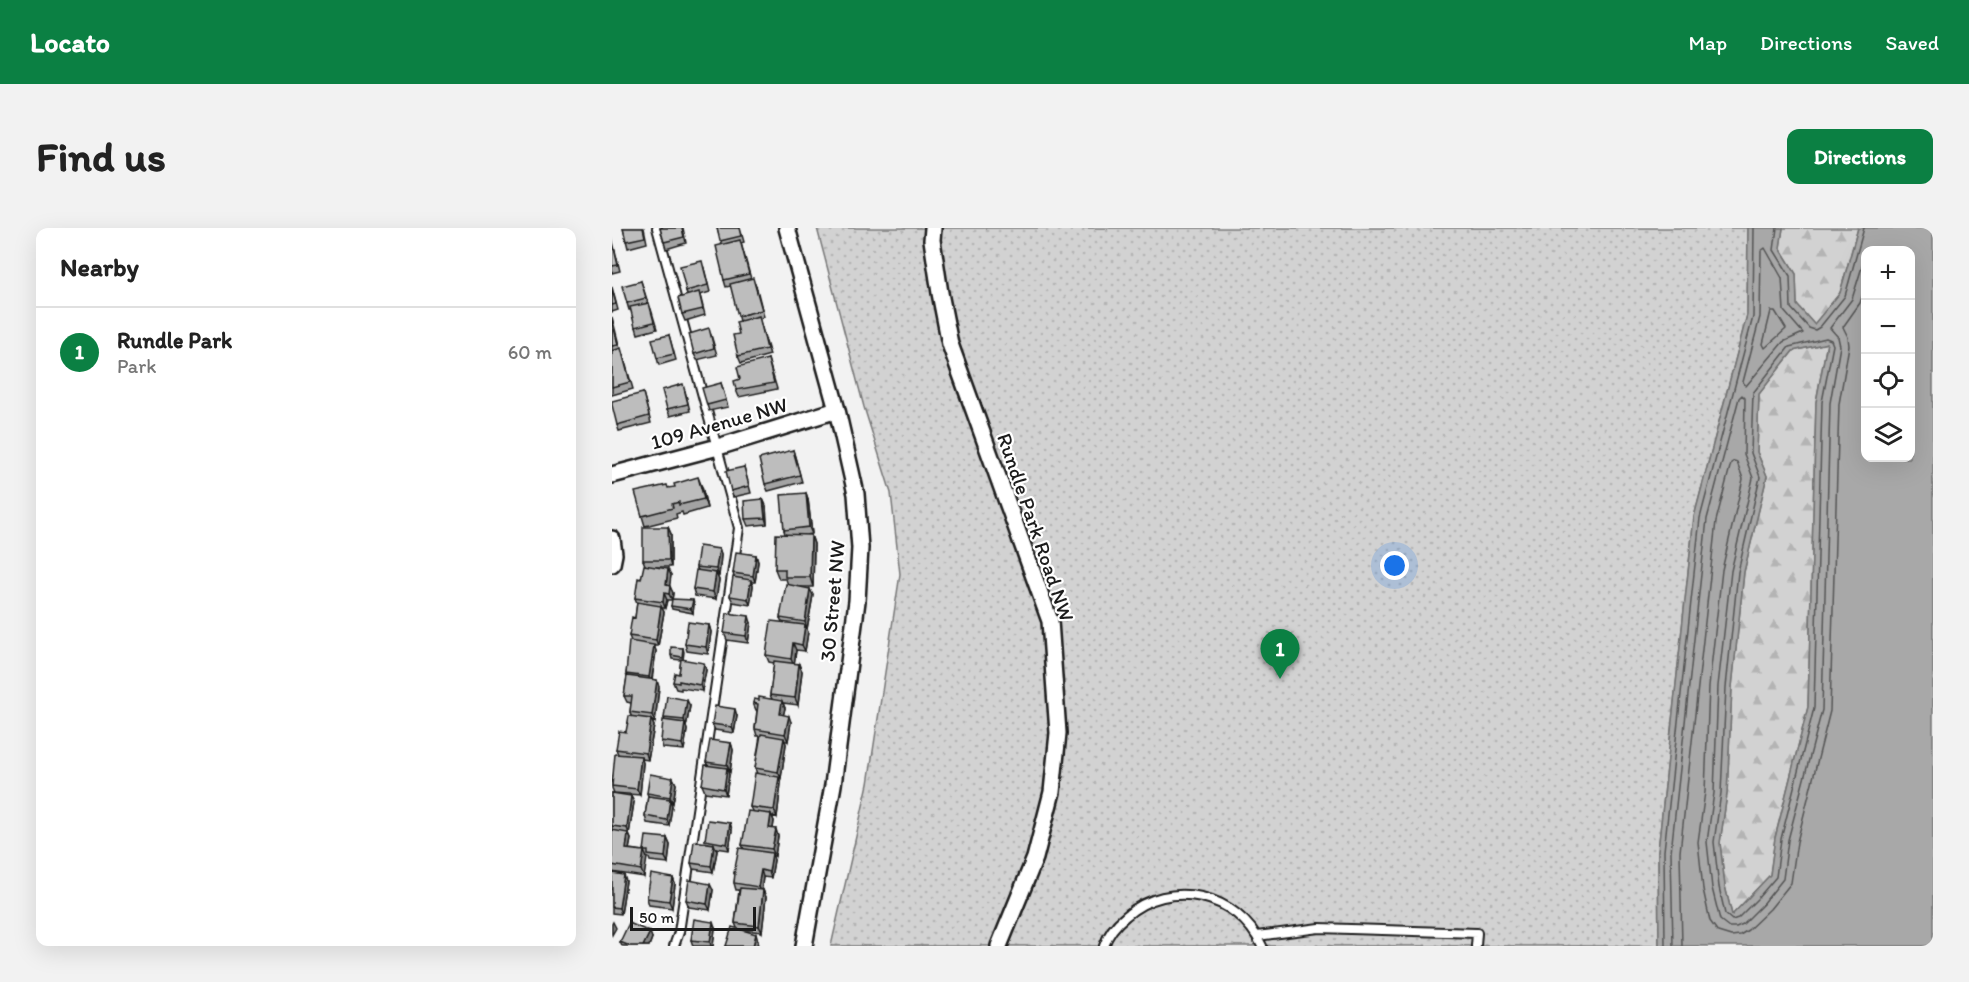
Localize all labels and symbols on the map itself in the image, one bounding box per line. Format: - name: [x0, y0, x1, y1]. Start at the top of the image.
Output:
- street label: 109 Avenue NW: [648, 392, 790, 454]
- street label: Rundle Park Road NW: [992, 430, 1080, 624]
- street label: 30 Street NW: [814, 539, 850, 663]
- your location: [1380, 551, 1409, 580]
- pin: 1: [1260, 630, 1300, 679]
- scale bar: [630, 904, 756, 932]

